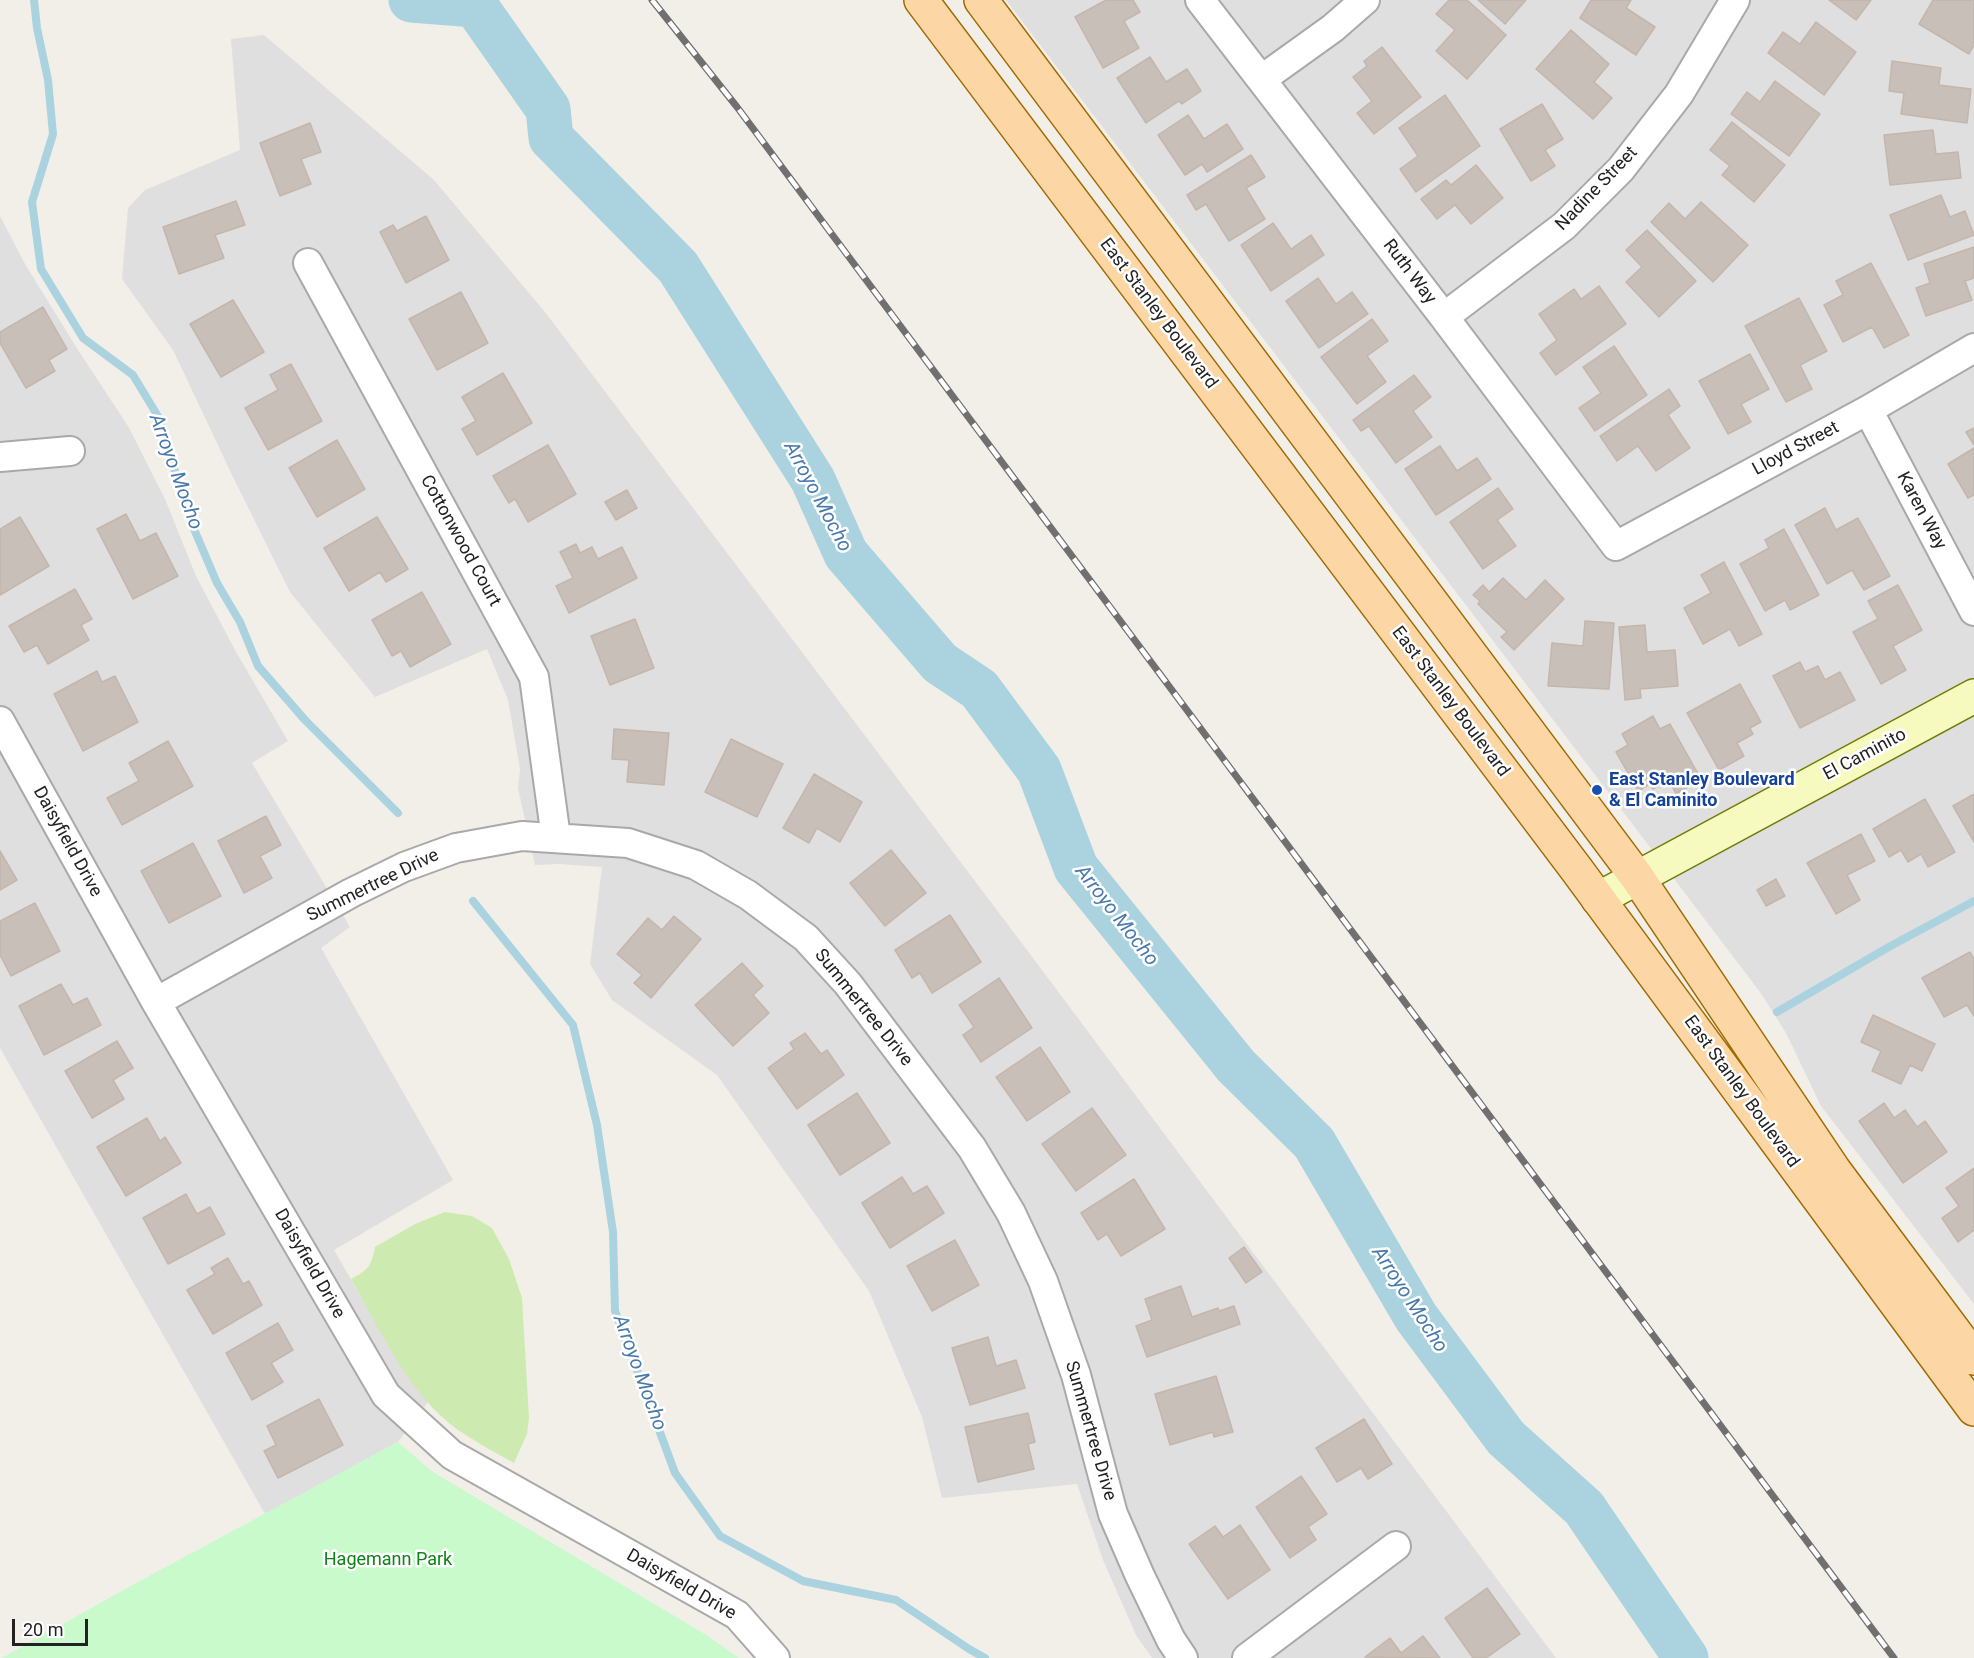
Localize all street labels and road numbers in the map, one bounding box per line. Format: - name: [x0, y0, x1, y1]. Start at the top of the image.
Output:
- street label: Nadine Street: [1552, 142, 1642, 236]
- street label: East Stanley Boulevard: [1094, 235, 1222, 393]
- street label: Ruth Way: [1378, 235, 1440, 309]
- street label: Lloyd Street: [1749, 417, 1843, 481]
- street label: Karen Way: [1892, 468, 1950, 554]
- street label: Cottonwood Court: [415, 472, 505, 610]
- street label: East Stanley Boulevard: [1386, 623, 1514, 781]
- street label: El Caminito: [1820, 724, 1910, 786]
- street label: Daisyfield Drive: [28, 783, 106, 901]
- street label: Summertree Drive: [304, 845, 442, 927]
- street label: Summertree Drive: [809, 945, 917, 1071]
- street label: East Stanley Boulevard: [1679, 1012, 1803, 1172]
- street label: Daisyfield Drive: [269, 1205, 349, 1323]
- street label: Summertree Drive: [1060, 1359, 1120, 1503]
- street label: Daisyfield Drive: [622, 1545, 740, 1625]

